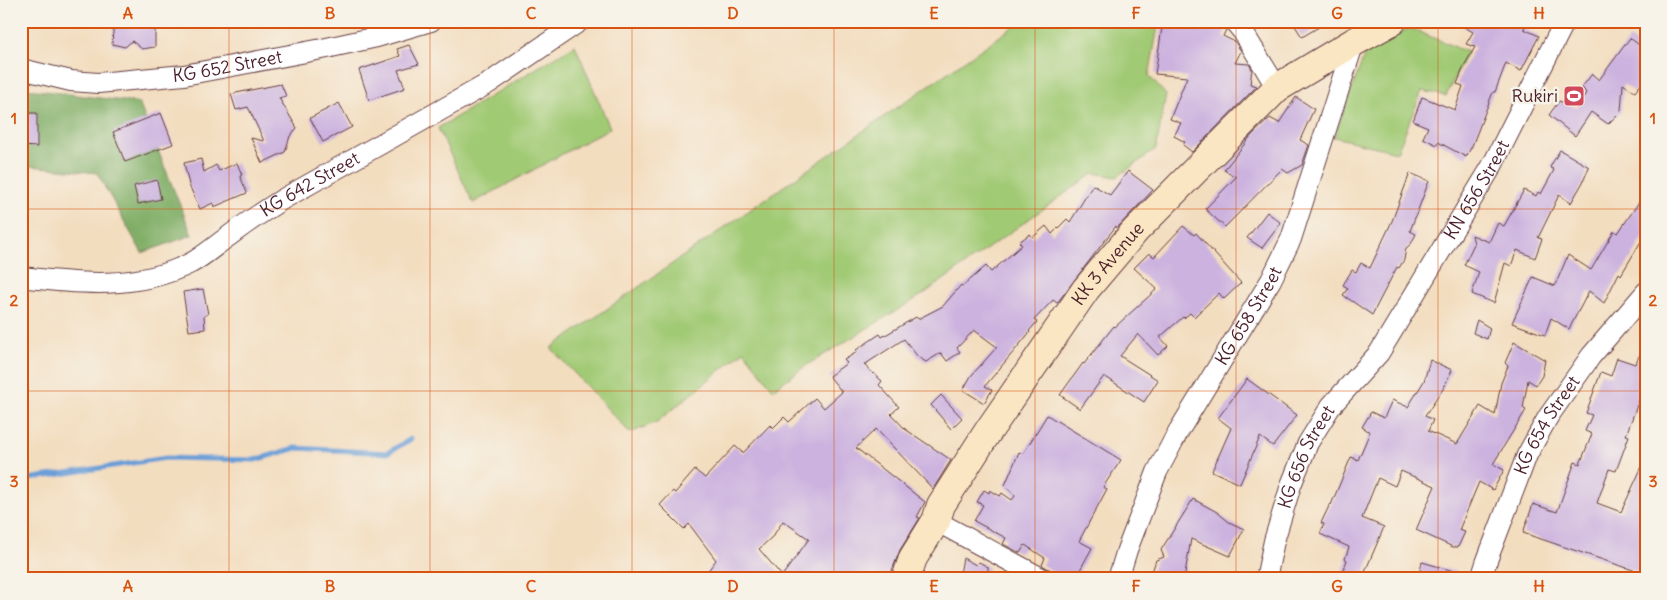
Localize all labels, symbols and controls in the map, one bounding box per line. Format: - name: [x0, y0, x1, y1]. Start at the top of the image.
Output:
- text: A: [123, 3, 133, 23]
- text: B: [325, 3, 336, 23]
- text: C: [526, 3, 537, 23]
- text: D: [727, 3, 739, 23]
- text: E: [929, 3, 939, 23]
- text: F: [1131, 3, 1141, 23]
- text: G: [1331, 3, 1343, 23]
- text: H: [1533, 3, 1545, 23]
- street label: KG 652 Street: [172, 45, 284, 87]
- place label: Rukiri: [1512, 84, 1558, 107]
- sports icon: Rukiri: [1562, 84, 1586, 108]
- text: 1: [11, 108, 17, 128]
- text: 1: [1650, 108, 1656, 128]
- street label: KN 656 Street: [1438, 136, 1514, 244]
- street label: KG 642 Street: [255, 146, 363, 222]
- street label: KK 3 Avenue: [1066, 217, 1149, 310]
- street label: KG 658 Street: [1210, 263, 1287, 369]
- text: 2: [10, 290, 19, 310]
- text: 2: [1649, 290, 1658, 310]
- street label: KG 654 Street: [1509, 371, 1585, 478]
- street label: KG 656 Street: [1273, 401, 1340, 511]
- text: 3: [9, 471, 19, 491]
- text: 3: [1648, 471, 1658, 491]
- text: A: [123, 576, 133, 596]
- text: B: [325, 576, 336, 596]
- text: C: [526, 576, 537, 596]
- text: D: [727, 576, 739, 596]
- text: E: [929, 576, 939, 596]
- text: F: [1131, 576, 1141, 596]
- text: G: [1331, 576, 1343, 596]
- text: H: [1533, 576, 1545, 596]

